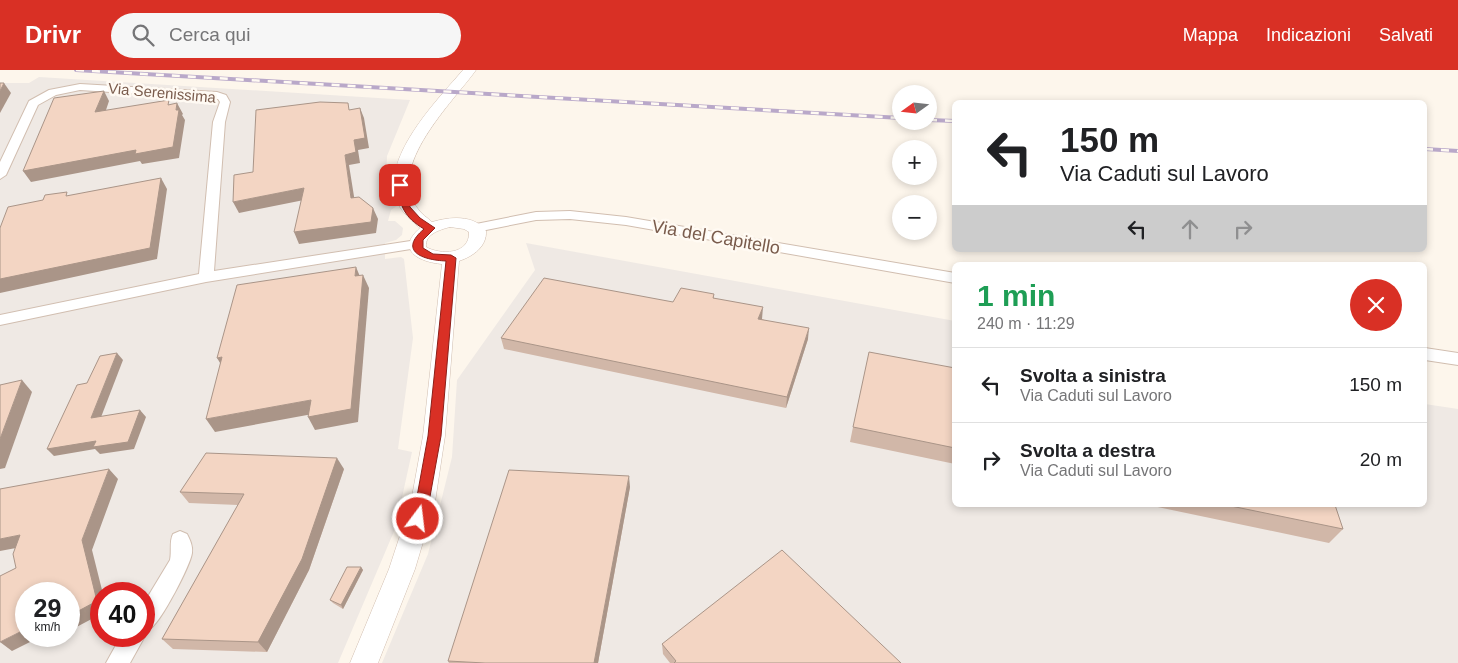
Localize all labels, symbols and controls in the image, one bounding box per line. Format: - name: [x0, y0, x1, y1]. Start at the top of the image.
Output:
- search box: [111, 13, 461, 58]
- text: Drivr: [25, 21, 81, 48]
- icon: search: [129, 21, 157, 49]
- text: Cerca qui: [169, 24, 250, 45]
- text: Mappa: [1183, 25, 1238, 45]
- text: Indicazioni: [1266, 25, 1351, 45]
- text: Salvati: [1379, 25, 1433, 45]
- street label: Via Serenissima: [107, 79, 217, 106]
- north arrow: [892, 85, 938, 130]
- map controls: [892, 85, 937, 240]
- icon: left: [977, 120, 1042, 185]
- text: 150 m: [1060, 120, 1159, 159]
- button: +: [892, 140, 937, 185]
- text: Via Caduti sul Lavoro: [1060, 161, 1269, 186]
- pin: [379, 164, 421, 206]
- icon: arrive: [386, 171, 414, 199]
- button: −: [892, 195, 937, 240]
- icon: left: [1123, 215, 1151, 243]
- icon: ahead: [1176, 215, 1204, 243]
- icon: right: [1229, 215, 1257, 243]
- street label: Via del Capitello: [650, 216, 782, 258]
- text: 1 min: [977, 279, 1055, 312]
- button: close: [1350, 279, 1402, 331]
- text: 240 m · 11:29: [977, 315, 1075, 332]
- text: Svolta a sinistra: [1020, 365, 1166, 386]
- icon: left: [977, 371, 1005, 399]
- text: 150 m: [1349, 374, 1402, 395]
- text: Via Caduti sul Lavoro: [1020, 387, 1172, 404]
- text: Svolta a destra: [1020, 440, 1155, 461]
- icon: right: [977, 446, 1005, 474]
- text: 20 m: [1360, 449, 1402, 470]
- text: Via Caduti sul Lavoro: [1020, 462, 1172, 479]
- position arrow: [391, 492, 443, 544]
- speed limit sign: 40: [90, 582, 155, 647]
- text: 29: [34, 594, 61, 622]
- text: km/h: [34, 620, 61, 634]

